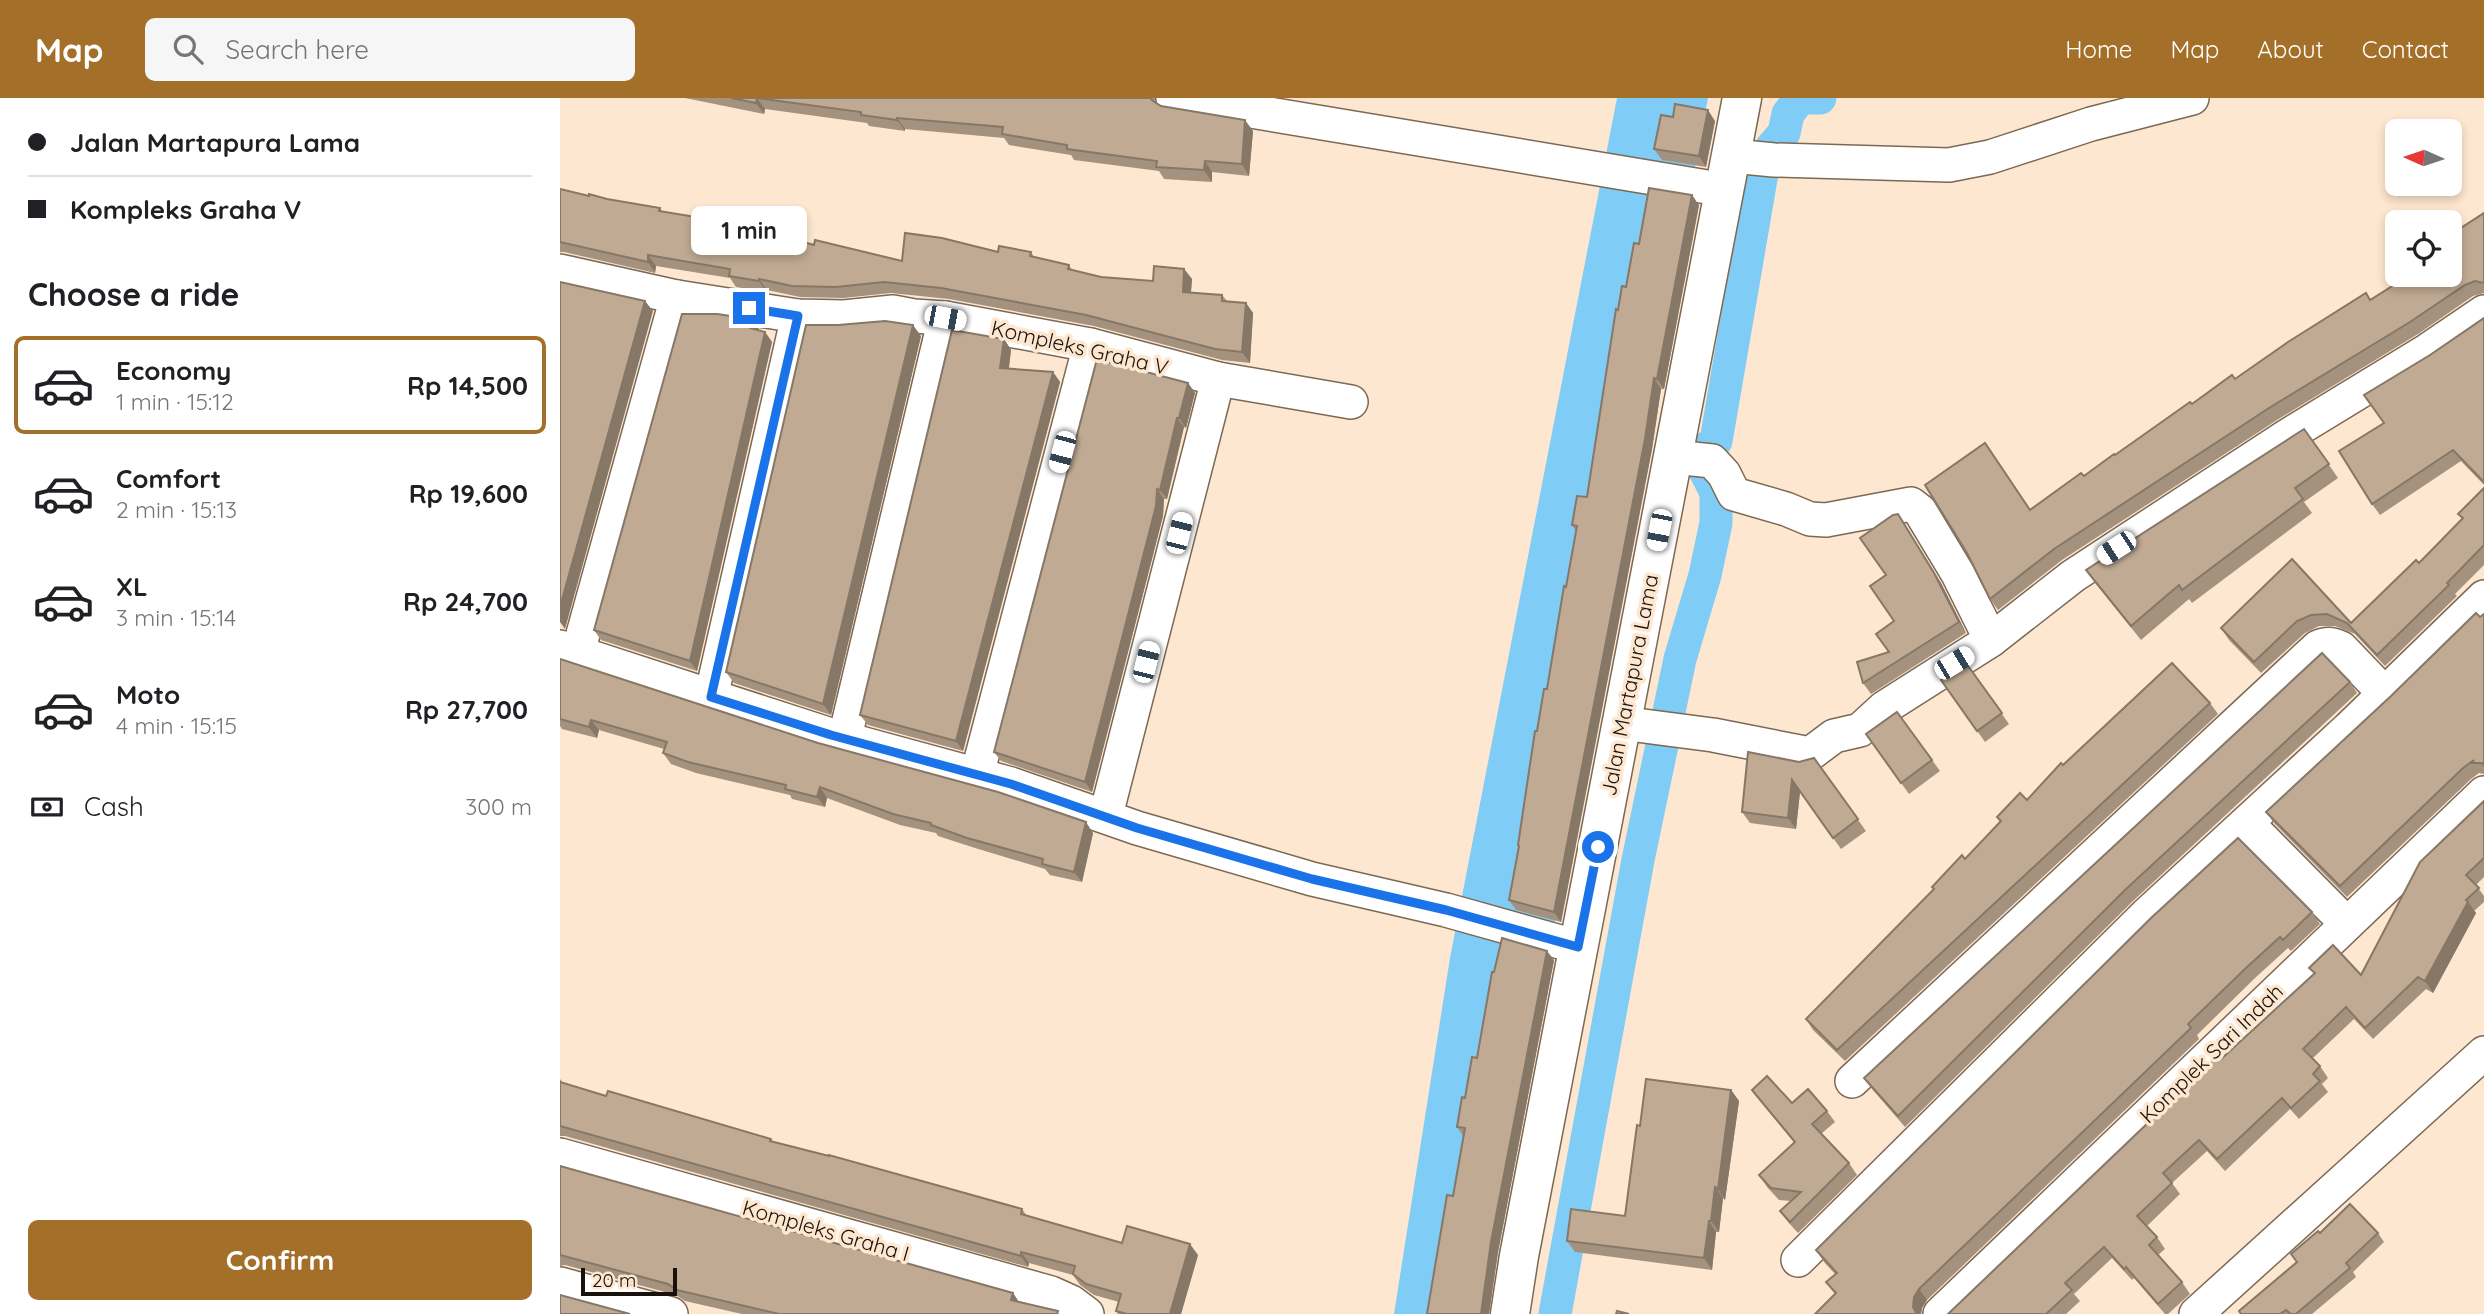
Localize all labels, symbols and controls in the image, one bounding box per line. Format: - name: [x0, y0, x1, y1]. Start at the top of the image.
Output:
- search box: [145, 18, 635, 81]
- text: Map: [35, 29, 103, 70]
- icon: search: [169, 30, 207, 68]
- text: Search here: [225, 33, 369, 66]
- text: Home: [2065, 34, 2132, 64]
- text: Map: [2170, 34, 2219, 64]
- text: About: [2257, 34, 2324, 64]
- text: Contact: [2362, 34, 2449, 64]
- north arrow: [2385, 119, 2462, 196]
- map controls: [2385, 119, 2462, 287]
- text: Jalan Martapura Lama: [70, 126, 360, 159]
- text: Kompleks Graha V: [70, 193, 301, 226]
- callout: 1 min: [691, 206, 807, 256]
- button: locate: [2385, 210, 2462, 287]
- text: 1 min: [721, 216, 777, 245]
- text: Choose a ride: [28, 274, 240, 314]
- route end: [733, 292, 765, 324]
- car: [923, 304, 968, 332]
- street label: Kompleks Graha V: [989, 314, 1171, 380]
- icon: car: [32, 354, 95, 417]
- text: Economy: [116, 354, 231, 387]
- text: Rp 14,500: [407, 369, 528, 402]
- text: 1 min · 15:12: [116, 387, 234, 416]
- car: [1047, 429, 1078, 475]
- icon: car: [32, 462, 95, 525]
- text: Comfort: [116, 462, 221, 495]
- text: Rp 19,600: [409, 477, 528, 510]
- text: 2 min · 15:13: [116, 495, 237, 524]
- car: [1645, 507, 1674, 553]
- car: [1164, 510, 1195, 556]
- car: [2093, 528, 2140, 568]
- icon: car: [32, 570, 95, 633]
- text: XL: [116, 570, 148, 603]
- street label: Jalan Martapura Lama: [1595, 572, 1663, 798]
- text: Rp 24,700: [403, 585, 528, 618]
- text: 3 min · 15:14: [116, 603, 236, 632]
- car: [1131, 639, 1162, 685]
- car: [1931, 643, 1978, 683]
- icon: car: [32, 678, 95, 741]
- text: Moto: [116, 678, 180, 711]
- text: Rp 27,700: [405, 693, 528, 726]
- text: 4 min · 15:15: [116, 711, 237, 740]
- icon: cash: [28, 788, 66, 826]
- text: Cash: [84, 790, 144, 823]
- text: 300 m: [465, 792, 532, 821]
- route start: [1582, 831, 1614, 863]
- street label: Komplek Sari Indah: [2134, 978, 2288, 1128]
- street label: Kompleks Graha I: [740, 1194, 912, 1266]
- button: Confirm: [28, 1220, 532, 1300]
- scale bar: [581, 1265, 677, 1297]
- text: 20 m: [592, 1268, 636, 1292]

